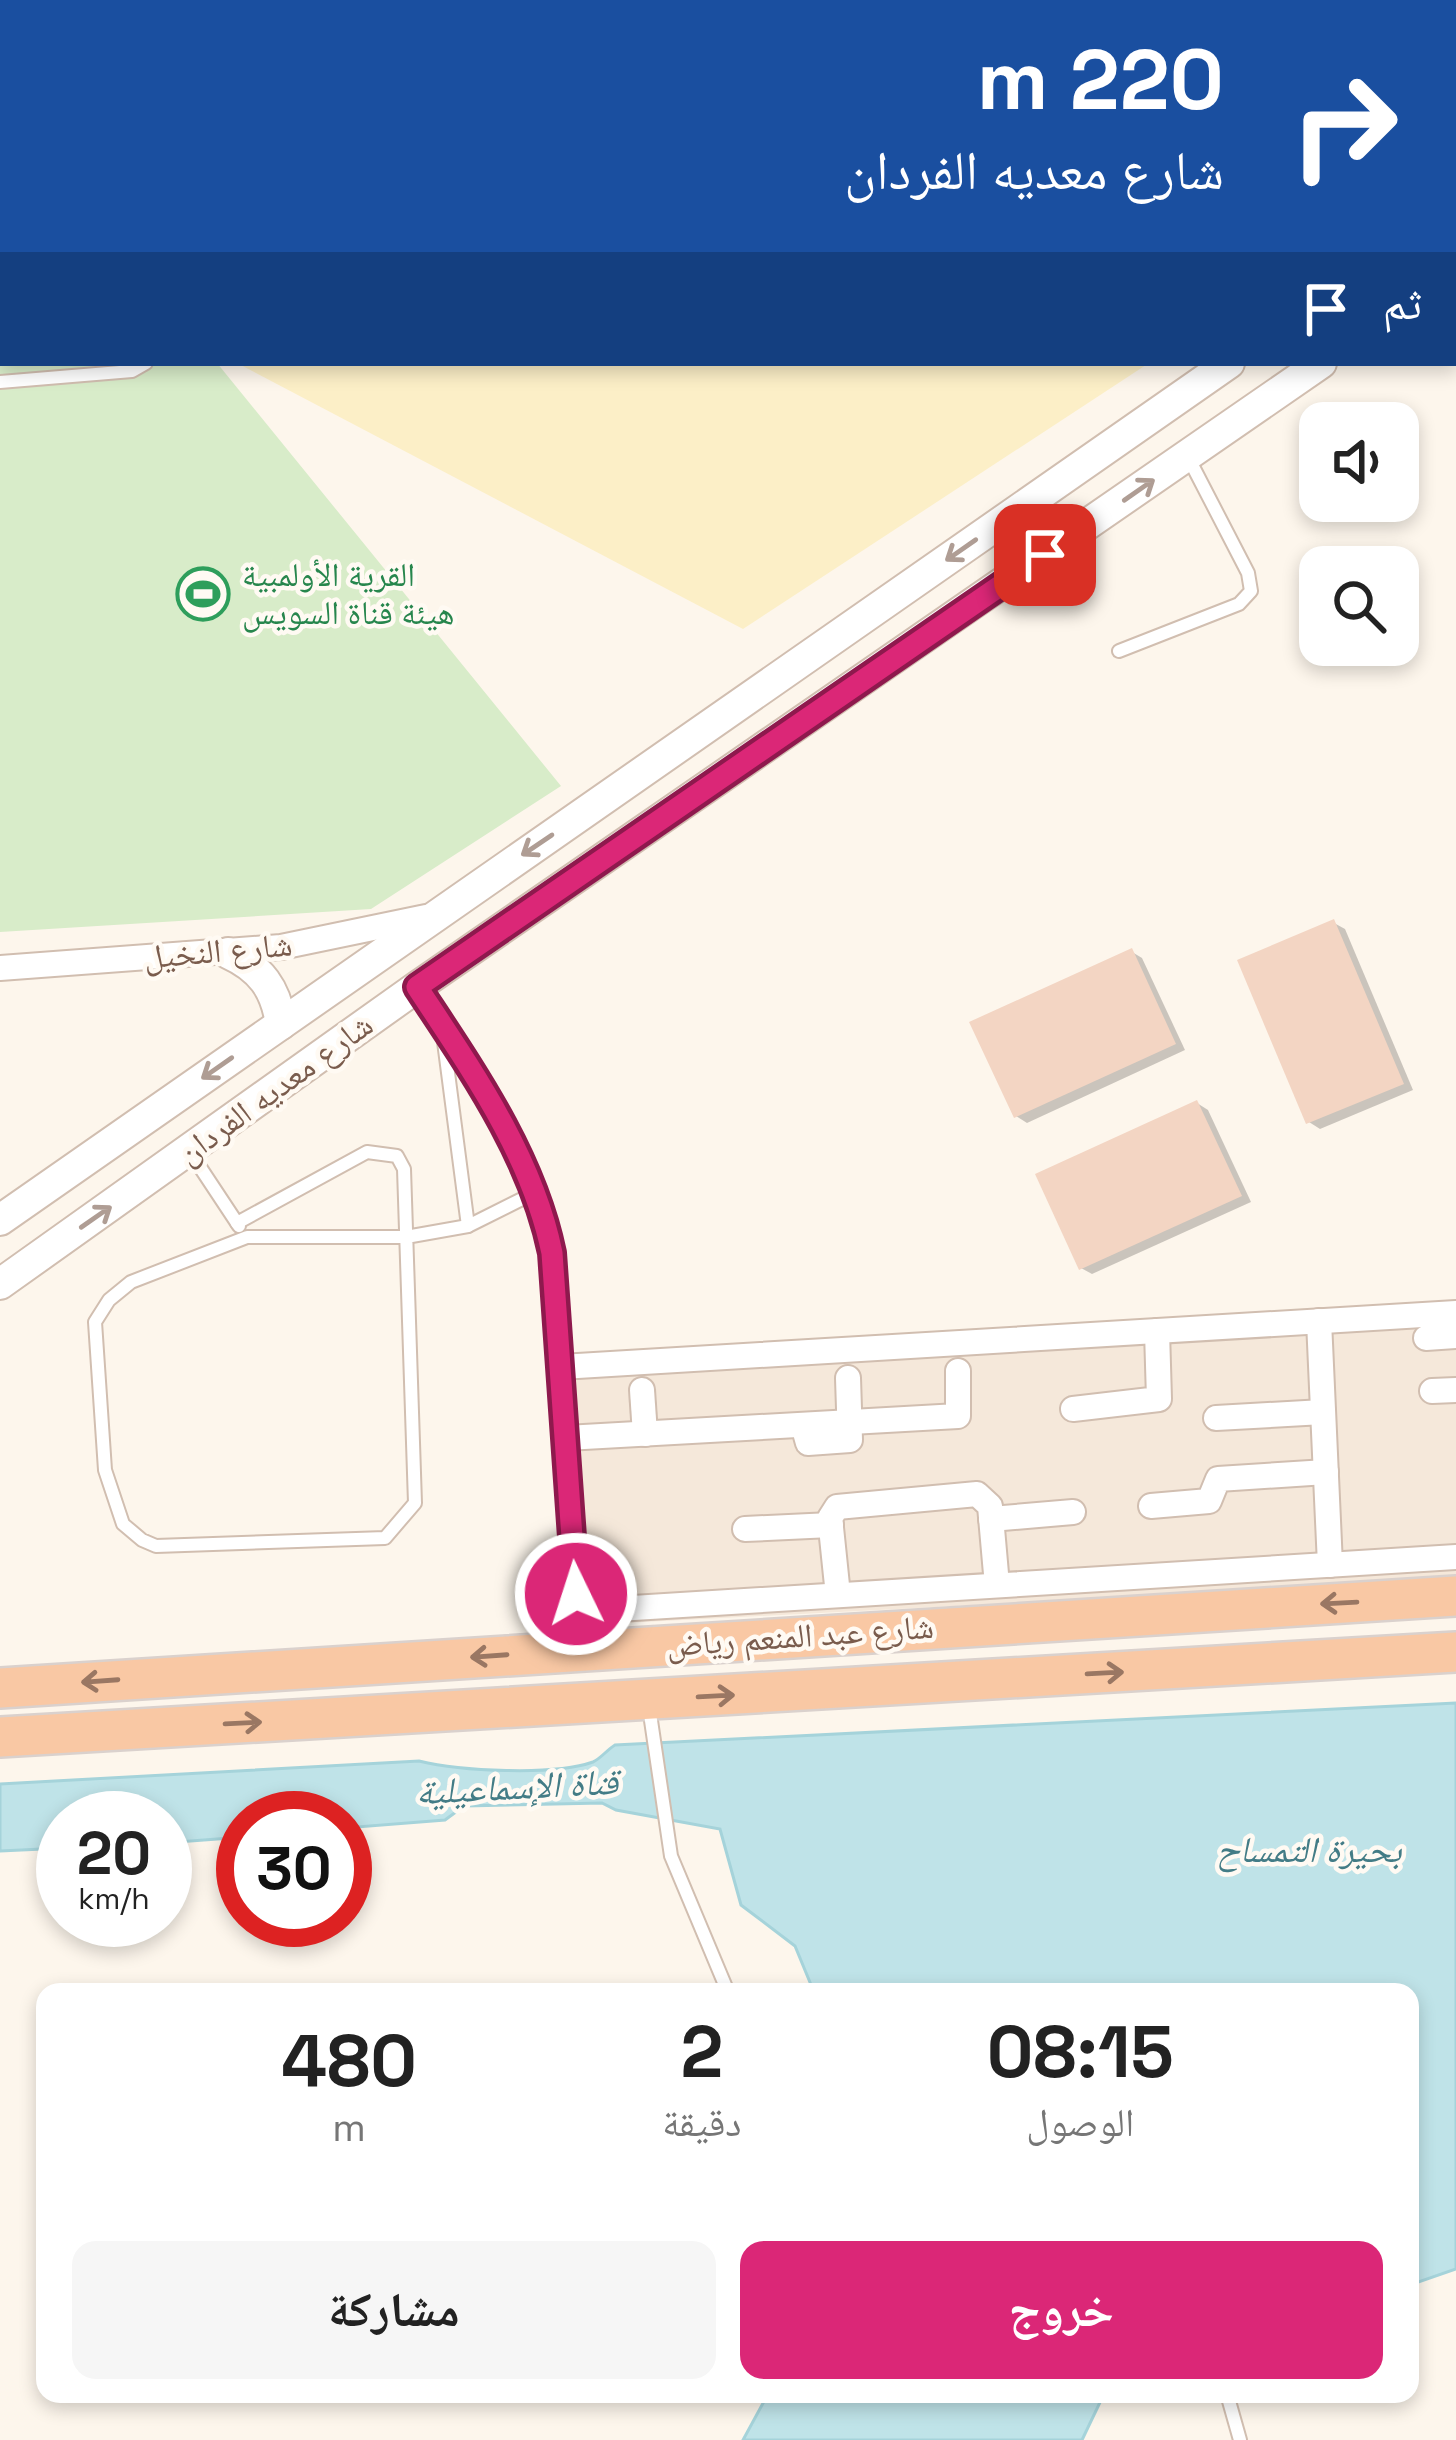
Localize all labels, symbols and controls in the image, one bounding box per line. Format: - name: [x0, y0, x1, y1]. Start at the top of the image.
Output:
- text: 220 m: [977, 26, 1224, 134]
- icon: right: [1266, 48, 1422, 204]
- text: شارع معديه الفردان: [844, 136, 1224, 205]
- text: ثم: [1383, 275, 1422, 332]
- icon: arrive: [1293, 276, 1359, 342]
- map controls: [1299, 402, 1419, 666]
- button: sound: [1299, 402, 1419, 522]
- one-way arrow: [1122, 477, 1155, 503]
- pin: [994, 504, 1096, 606]
- icon: arrive: [1012, 522, 1078, 588]
- one-way arrow: [945, 537, 978, 563]
- button: search: [1299, 546, 1419, 666]
- place label: القرية الأولمبية هيئة قناة السويس: [242, 554, 455, 634]
- sports icon: القرية الأولمبية هيئة قناة السويس: [175, 566, 231, 622]
- one-way arrow: [521, 832, 554, 857]
- street label: شارع النخيل: [142, 924, 294, 978]
- street label: شارع معديه الفردان: [169, 1004, 381, 1174]
- one-way arrow: [201, 1055, 235, 1080]
- one-way arrow: [79, 1205, 112, 1230]
- position arrow: [513, 1531, 639, 1657]
- one-way arrow: [1320, 1591, 1359, 1614]
- street label: شارع عبد المنعم رياض: [665, 1606, 935, 1667]
- one-way arrow: [470, 1645, 509, 1668]
- one-way arrow: [1085, 1661, 1124, 1684]
- one-way arrow: [81, 1670, 120, 1693]
- one-way arrow: [696, 1684, 735, 1707]
- one-way arrow: [223, 1711, 262, 1734]
- water label: قناة الإسماعيلية: [415, 1758, 624, 1815]
- speed limit sign: 30: [216, 1791, 372, 1947]
- text: 20: [77, 1815, 151, 1892]
- water label: بحيرة التمساح: [1216, 1827, 1403, 1873]
- text: km/h: [78, 1879, 150, 1918]
- text: 2: [680, 2006, 723, 2098]
- text: 08:15: [987, 2006, 1174, 2098]
- text: 480: [281, 2015, 417, 2107]
- text: دقيقة: [662, 2098, 741, 2147]
- text: الوصول: [1026, 2098, 1134, 2147]
- text: m: [332, 2103, 366, 2152]
- button: مشاركة: [72, 2241, 716, 2379]
- button: خروج: [740, 2241, 1383, 2379]

